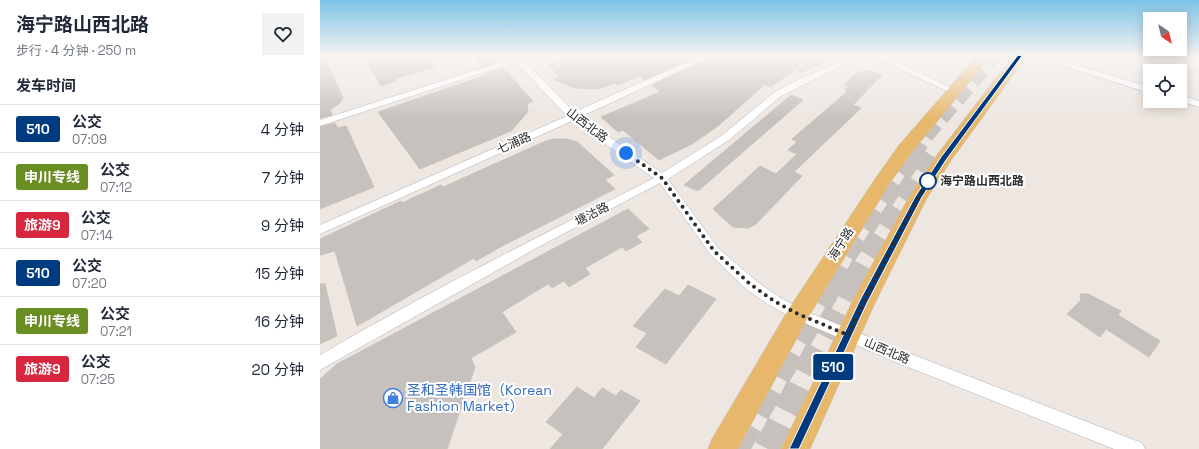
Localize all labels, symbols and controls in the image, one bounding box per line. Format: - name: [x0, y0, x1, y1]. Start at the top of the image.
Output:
- text: 海宁路山西北路: [16, 12, 149, 37]
- north arrow: [1143, 12, 1187, 56]
- map controls: [1143, 12, 1187, 108]
- button: heart: [262, 13, 304, 55]
- text: 步行 · 4 分钟 · 250 m: [16, 42, 136, 59]
- button: locate: [1143, 64, 1187, 108]
- text: 发车时间: [16, 76, 76, 95]
- street label: 山西北路: [563, 104, 611, 146]
- text: 公交: [72, 112, 102, 131]
- text: 510: [26, 120, 50, 138]
- text: 4 分钟: [261, 120, 304, 139]
- street label: 七浦路: [494, 128, 534, 158]
- text: 07:09: [72, 131, 107, 148]
- your location: [616, 143, 636, 163]
- text: 公交: [100, 160, 130, 179]
- text: 申川专线: [24, 168, 80, 186]
- text: 7 分钟: [262, 168, 304, 187]
- marker: 海宁路山西北路: [919, 172, 937, 190]
- place label: 海宁路山西北路: [940, 173, 1024, 189]
- text: 07:12: [100, 179, 132, 196]
- street label: 塘沽路: [572, 199, 612, 229]
- text: 公交: [81, 208, 111, 227]
- text: 旅游9: [24, 216, 61, 234]
- text: 9 分钟: [261, 216, 304, 235]
- street label: 海宁路: [825, 224, 857, 264]
- text: 07:14: [81, 227, 113, 244]
- text: 公交: [72, 256, 102, 275]
- text: 510: [26, 264, 50, 282]
- text: 15 分钟: [255, 264, 304, 283]
- text: 07:20: [72, 275, 107, 292]
- text: 公交: [100, 304, 130, 323]
- text: 申川专线: [24, 312, 80, 330]
- text: 16 分钟: [255, 312, 304, 331]
- text: 07:21: [100, 323, 132, 340]
- street label: 山西北路: [862, 334, 912, 368]
- text: 公交: [81, 352, 111, 371]
- line badge: 510: [810, 354, 856, 380]
- text: 510: [821, 358, 845, 376]
- text: 旅游9: [24, 360, 61, 378]
- text: 20 分钟: [251, 360, 304, 379]
- text: 07:25: [81, 371, 115, 388]
- place label: 圣和圣韩国馆（Korean Fashion Market）: [407, 381, 552, 415]
- shop icon: 圣和圣韩国馆（Korean Fashion Market）: [382, 387, 404, 409]

